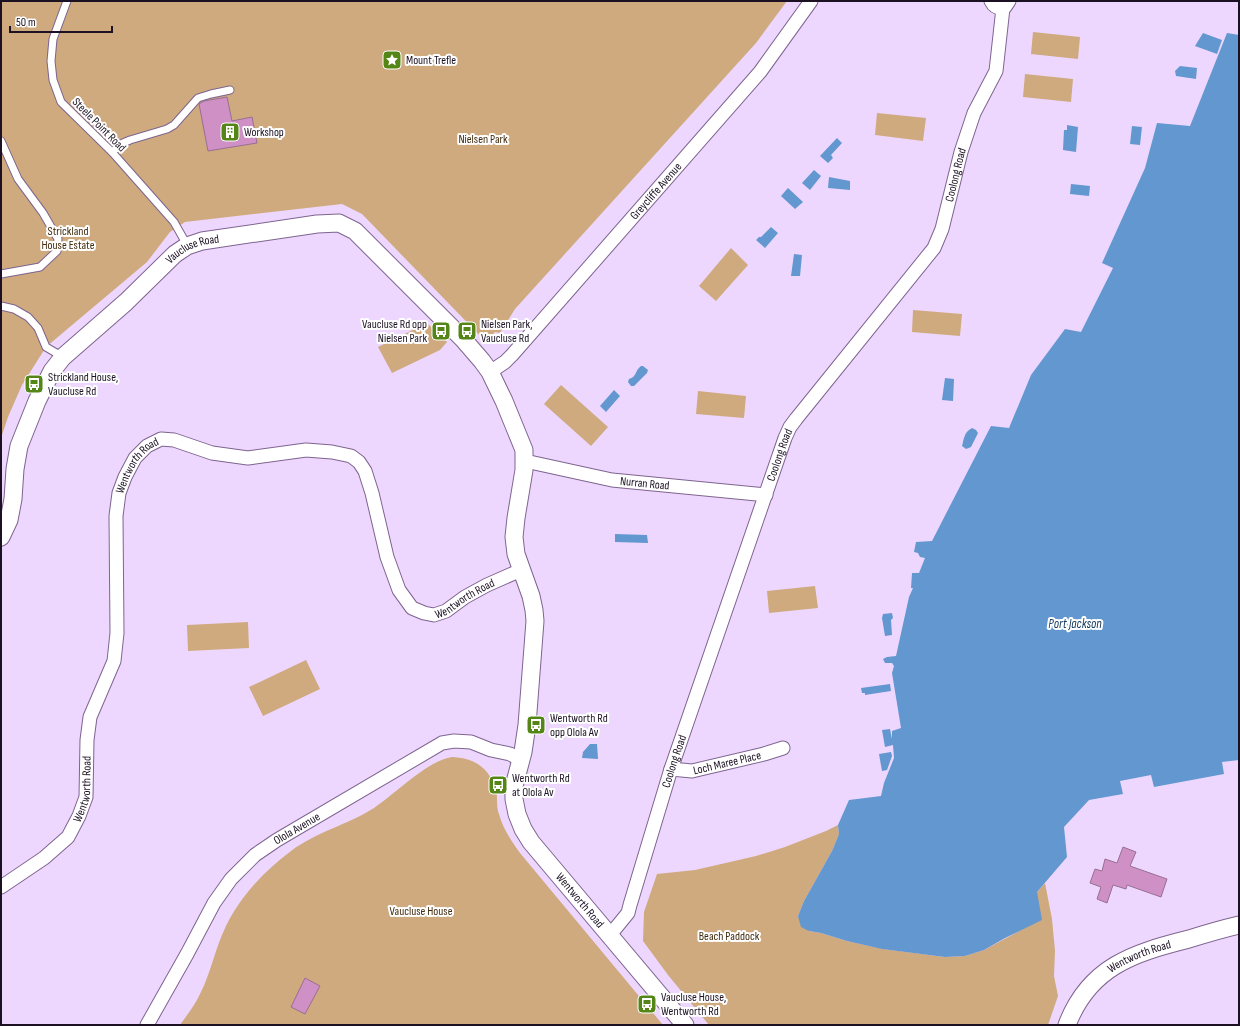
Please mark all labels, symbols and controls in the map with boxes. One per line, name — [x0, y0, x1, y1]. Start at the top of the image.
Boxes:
scale bar — [10, 8, 112, 34]
text: 50 m — [16, 15, 36, 30]
place icon: Mount Trefle — [381, 49, 403, 71]
place label: Mount Trefle — [406, 53, 456, 68]
street label: Steele Point Road — [69, 95, 129, 155]
building icon: Workshop — [219, 121, 241, 143]
place label: Workshop — [244, 125, 284, 140]
park label: Nielsen Park — [458, 132, 508, 147]
street label: Coolong Road — [942, 146, 969, 203]
street label: Greycliffe Avenue — [627, 159, 685, 223]
park label: Strickland House Estate — [42, 224, 95, 253]
street label: Vaucluse Road — [162, 231, 220, 267]
place label: Vaucluse Rd opp Nielsen Park — [362, 317, 427, 346]
place label: Nielsen Park, Vaucluse Rd — [481, 317, 532, 346]
bus stop icon: Vaucluse Rd opp Nielsen Park — [430, 320, 452, 342]
bus stop icon: Nielsen Park, Vaucluse Rd — [456, 320, 478, 342]
place label: Strickland House, Vaucluse Rd — [48, 370, 118, 399]
bus stop icon: Strickland House, Vaucluse Rd — [23, 373, 45, 395]
street label: Coolong Road — [763, 426, 796, 483]
street label: Wentworth Road — [112, 434, 161, 496]
street label: Nurran Road — [619, 473, 670, 493]
street label: Wentworth Road — [433, 575, 497, 622]
water label: Port Jackson — [1048, 616, 1102, 632]
place label: Wentworth Rd opp Olola Av — [550, 711, 608, 740]
bus stop icon: Wentworth Rd opp Olola Av — [525, 714, 547, 736]
street label: Coolong Road — [658, 733, 690, 789]
street label: Loch Maree Place — [691, 747, 763, 778]
street label: Wentworth Road — [70, 756, 94, 825]
place label: Wentworth Rd at Olola Av — [512, 771, 570, 800]
bus stop icon: Wentworth Rd at Olola Av — [487, 774, 509, 796]
street label: Olola Avenue — [271, 809, 323, 848]
street label: Wentworth Road — [553, 870, 607, 931]
park label: Vaucluse House — [390, 904, 453, 919]
park label: Beach Paddock — [699, 929, 760, 944]
street label: Wentworth Road — [1105, 937, 1173, 976]
place label: Vaucluse House, Wentworth Rd — [661, 990, 726, 1019]
bus stop icon: Vaucluse House, Wentworth Rd — [636, 993, 658, 1015]

